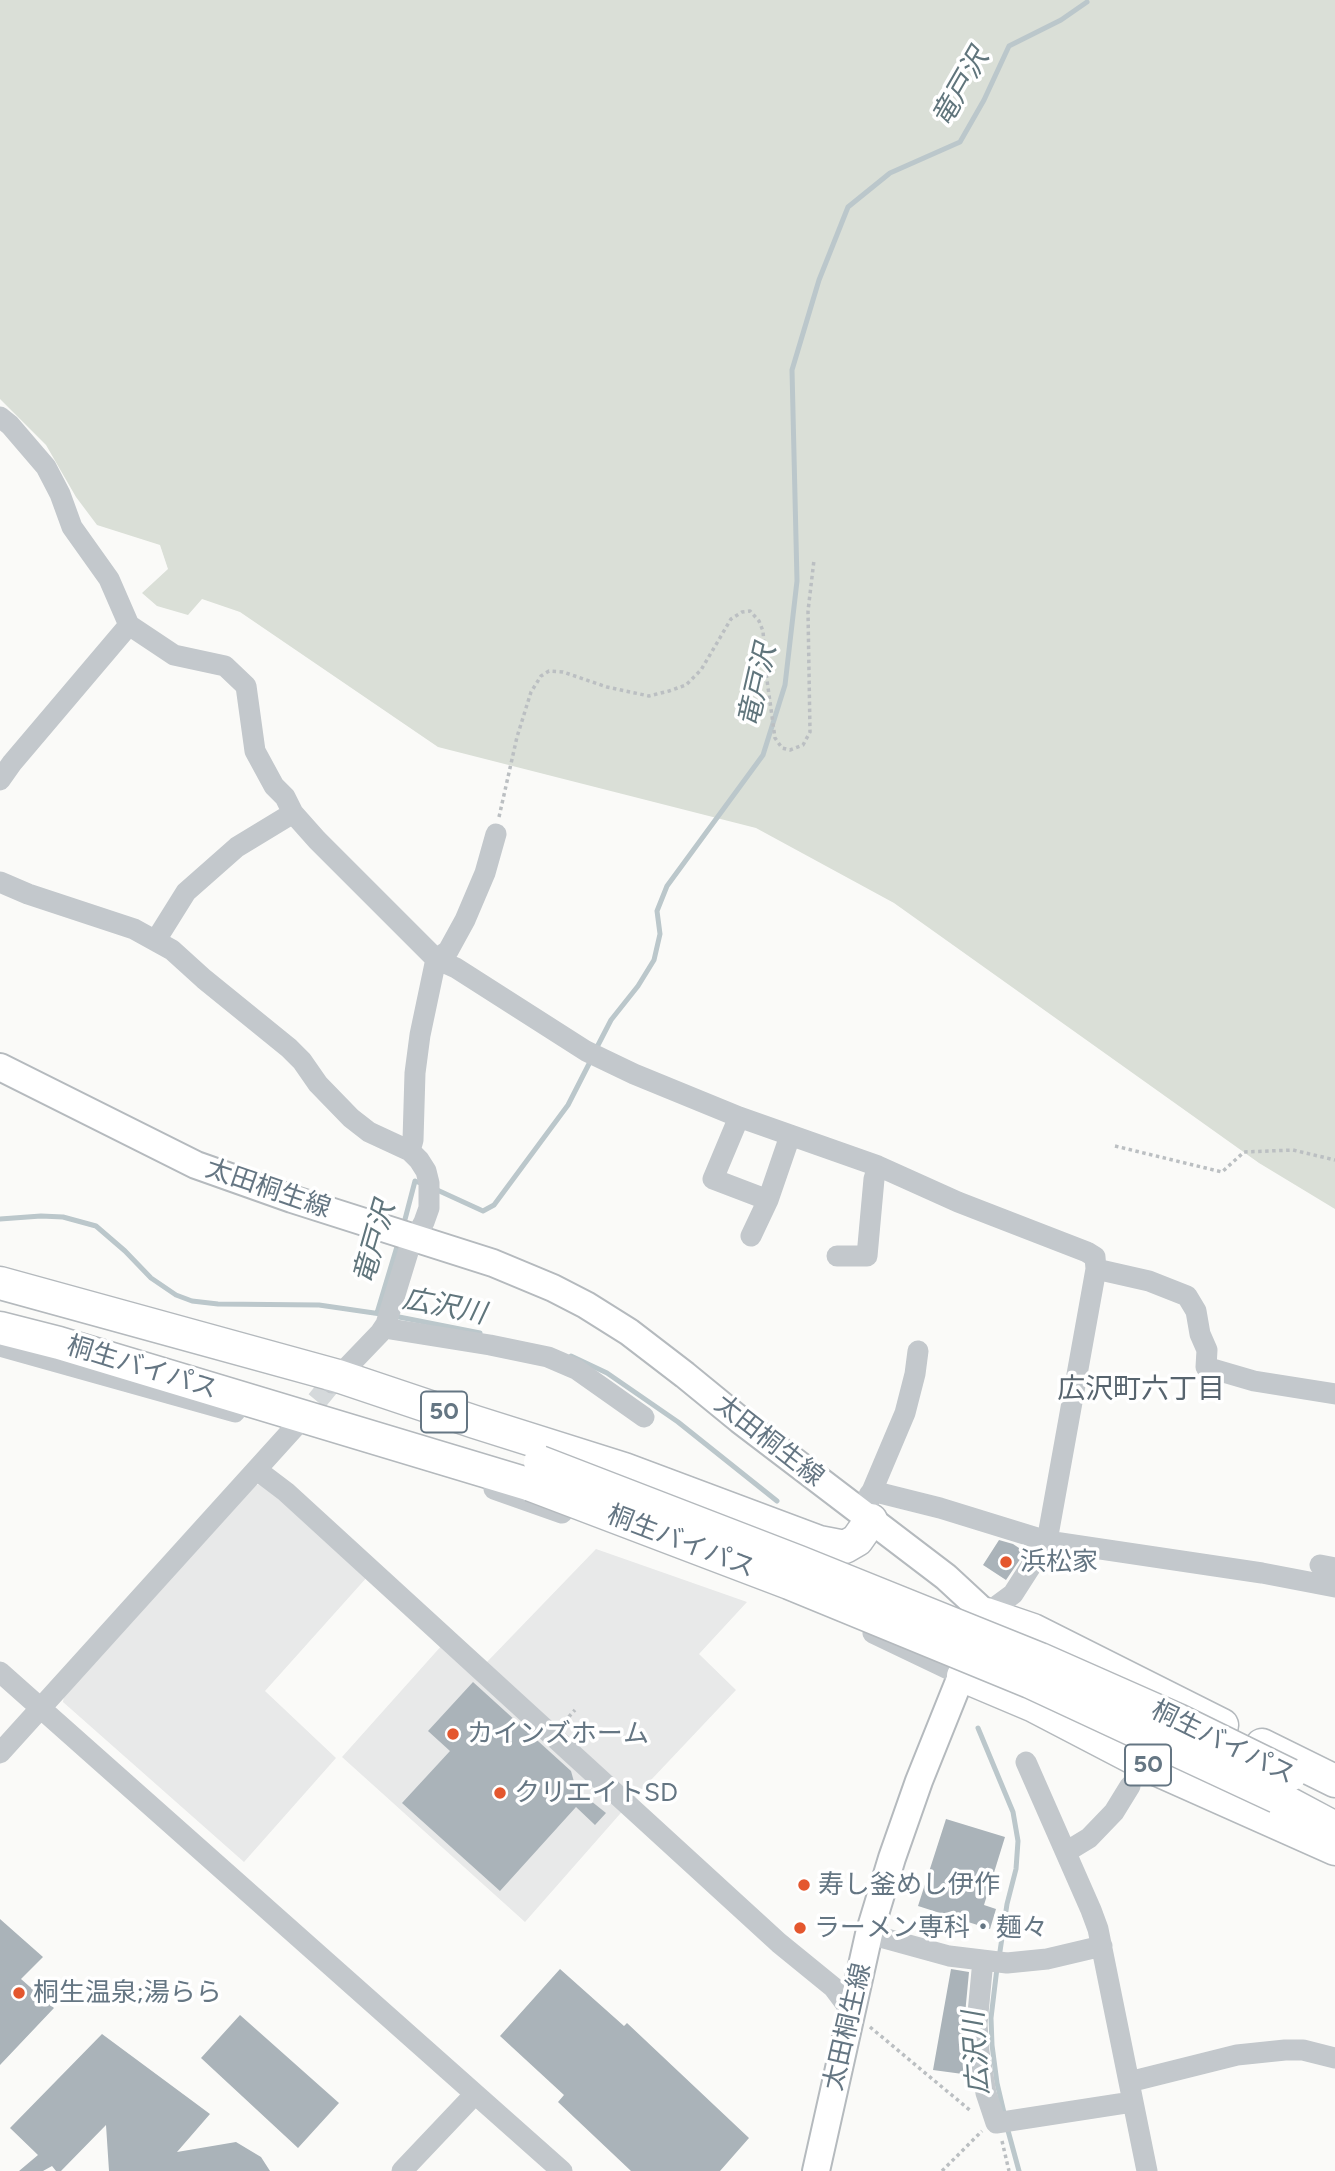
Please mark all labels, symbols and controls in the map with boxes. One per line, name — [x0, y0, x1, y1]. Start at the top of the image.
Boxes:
water label: 竜戸沢 — [925, 43, 997, 133]
water label: 竜戸沢 — [732, 641, 784, 731]
street label: 太田桐生線 — [201, 1153, 335, 1225]
water label: 竜戸沢 — [347, 1198, 403, 1288]
water label: 広沢川 — [400, 1282, 488, 1332]
street label: 桐生バイパス — [63, 1330, 221, 1406]
district label: 広沢町六丁目 — [1057, 1373, 1225, 1407]
street label: 太田桐生線 — [708, 1389, 830, 1493]
road number: 50 — [421, 1392, 467, 1432]
street label: 桐生バイパス — [603, 1499, 759, 1585]
place label: 浜松家 — [1020, 1546, 1098, 1578]
marker: 浜松家 — [998, 1554, 1014, 1570]
street label: 桐生バイパス — [1146, 1695, 1300, 1791]
place label: カインズホーム — [467, 1718, 649, 1750]
marker: カインズホーム — [445, 1726, 461, 1742]
road number: 50 — [1125, 1744, 1171, 1786]
place label: クリエイトSD — [514, 1777, 678, 1809]
marker: クリエイトSD — [492, 1785, 508, 1801]
place label: 寿し釜めし伊作 — [818, 1869, 1000, 1901]
marker: 寿し釜めし伊作 — [796, 1877, 812, 1893]
place label: ラーメン専科・麺々 — [814, 1912, 1048, 1944]
marker: ラーメン専科・麺々 — [792, 1920, 808, 1936]
street label: 太田桐生線 — [818, 1960, 878, 2094]
place label: 桐生温泉;湯らら — [33, 1977, 222, 2009]
marker: 桐生温泉;湯らら — [11, 1985, 27, 2001]
water label: 広沢川 — [957, 2010, 997, 2096]

